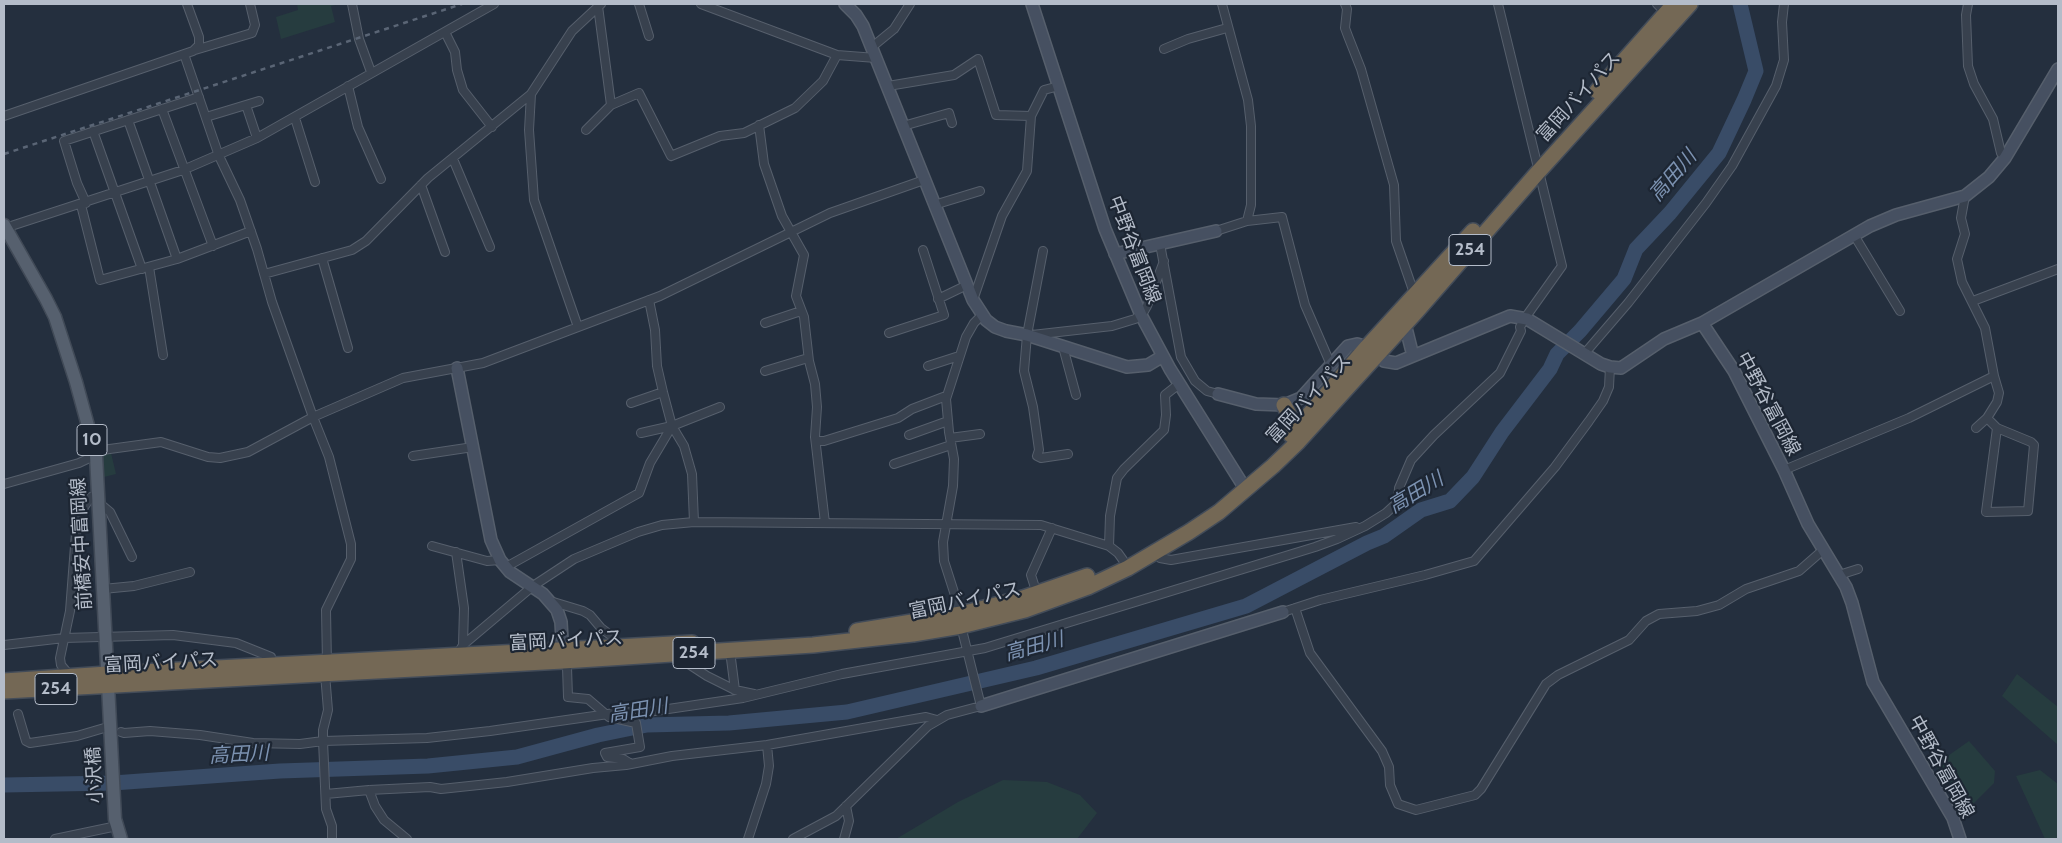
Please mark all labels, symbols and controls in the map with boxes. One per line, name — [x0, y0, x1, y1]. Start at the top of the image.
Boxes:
street label: 富岡バイパス — [1532, 47, 1626, 147]
water label: 高田川 — [1644, 145, 1702, 207]
street label: 中野谷富岡線 — [1103, 193, 1165, 307]
road number: 254 — [1449, 234, 1491, 266]
street label: 中野谷富岡線 — [1731, 348, 1805, 460]
street label: 富岡バイパス — [1262, 350, 1356, 448]
road number: 10 — [77, 424, 107, 456]
water label: 高田川 — [1384, 467, 1448, 519]
street label: 前橋安中富岡線 — [67, 477, 97, 611]
street label: 富岡バイパス — [907, 578, 1023, 624]
street label: 富岡バイパス — [508, 627, 624, 655]
water label: 高田川 — [1002, 628, 1066, 666]
road number: 254 — [673, 638, 715, 668]
street label: 富岡バイパス — [103, 649, 219, 677]
road number: 254 — [35, 674, 77, 704]
water label: 高田川 — [606, 694, 670, 728]
street label: 中野谷富岡線 — [1903, 712, 1979, 822]
water label: 高田川 — [208, 741, 270, 769]
street label: 小沢橋 — [82, 746, 108, 804]

